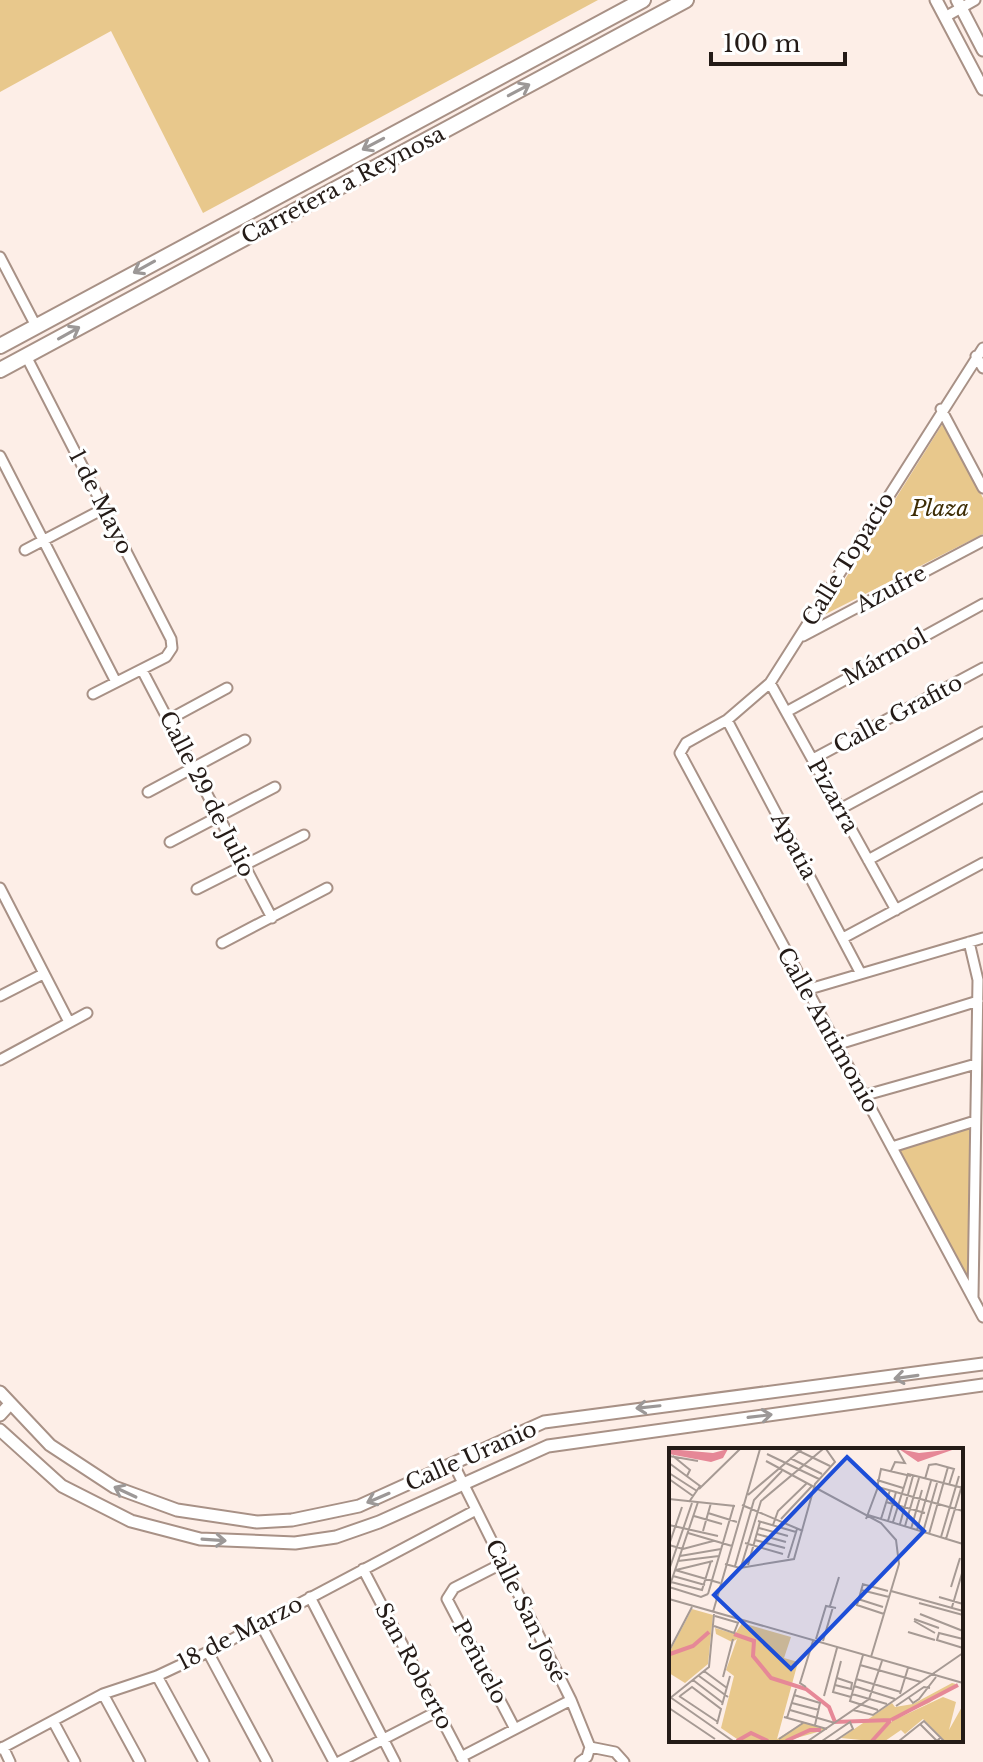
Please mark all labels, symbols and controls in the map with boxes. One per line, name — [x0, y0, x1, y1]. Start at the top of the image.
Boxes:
scale bar — [711, 16, 845, 66]
text: 100 m — [723, 29, 801, 58]
one-way arrow — [507, 81, 530, 97]
street label: Carretera a Reynosa — [237, 120, 450, 250]
one-way arrow — [361, 136, 385, 152]
one-way arrow — [133, 259, 156, 275]
one-way arrow — [56, 325, 80, 340]
street label: 1 de Mayo — [63, 445, 139, 559]
street label: Calle Topacio — [796, 487, 900, 631]
park label: Plaza — [910, 495, 969, 522]
street label: Azufre — [850, 559, 931, 619]
street label: Mármol — [838, 623, 932, 691]
street label: Calle Grafito — [829, 669, 967, 759]
street label: Calle 29 de Julio — [153, 706, 261, 882]
street label: Pizarra — [802, 754, 865, 838]
street label: Apatia — [765, 807, 823, 885]
street label: Calle Antimonio — [771, 942, 885, 1118]
one-way arrow — [893, 1369, 920, 1384]
one-way arrow — [635, 1399, 662, 1414]
one-way arrow — [747, 1408, 772, 1423]
street label: Calle Uranio — [401, 1415, 541, 1497]
inset map — [669, 1448, 963, 1742]
one-way arrow — [113, 1484, 137, 1499]
one-way arrow — [366, 1492, 391, 1506]
one-way arrow — [200, 1533, 226, 1548]
street label: Calle San José — [480, 1535, 572, 1687]
street label: 18 de Marzo — [173, 1590, 307, 1676]
street label: San Roberto — [369, 1598, 459, 1734]
street label: Peñuelo — [447, 1615, 513, 1709]

